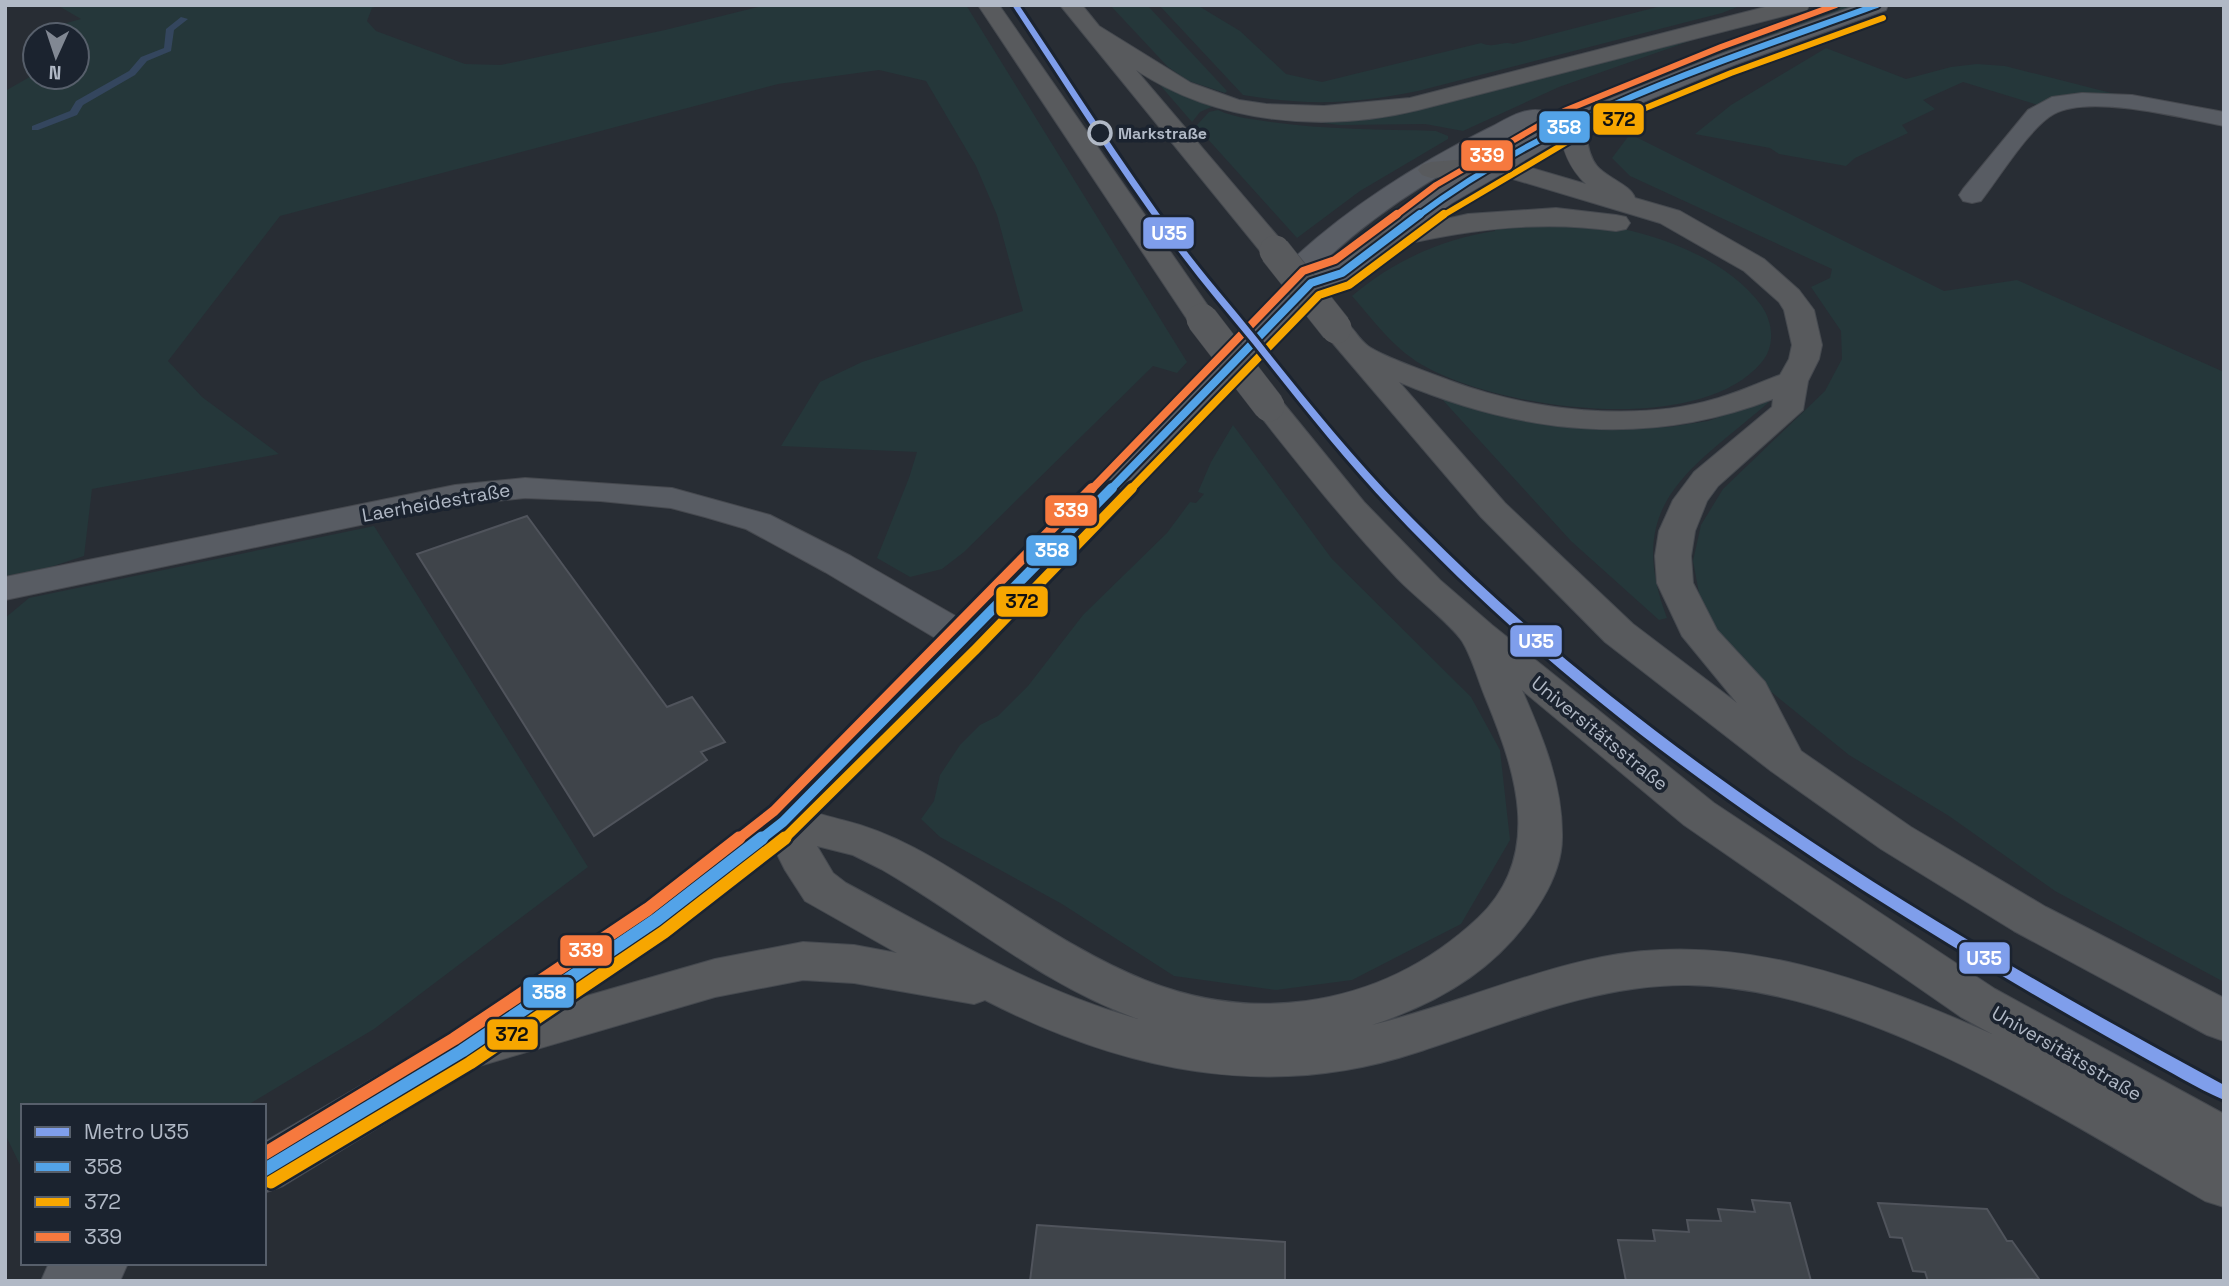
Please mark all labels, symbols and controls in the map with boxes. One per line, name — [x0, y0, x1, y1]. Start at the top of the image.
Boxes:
north arrow — [21, 21, 91, 91]
text: N — [48, 60, 62, 85]
line badge: 372 — [1592, 102, 1645, 136]
text: 372 — [1602, 107, 1636, 132]
line badge: 358 — [1538, 110, 1591, 144]
text: 358 — [1547, 115, 1581, 140]
marker: Markstraße — [1088, 121, 1112, 145]
place label: Markstraße — [1118, 123, 1207, 144]
line badge: 339 — [1460, 139, 1514, 172]
text: 339 — [1470, 143, 1504, 168]
line badge: U35 — [1142, 216, 1195, 250]
text: U35 — [1151, 221, 1187, 246]
street label: Laerheidestraße — [360, 477, 512, 528]
line badge: 339 — [1044, 494, 1098, 527]
text: 339 — [1054, 498, 1088, 523]
line badge: 358 — [1025, 534, 1078, 567]
text: 358 — [1035, 538, 1069, 563]
line badge: 372 — [995, 585, 1049, 618]
text: 372 — [1005, 589, 1039, 614]
line badge: U35 — [1509, 624, 1563, 658]
text: U35 — [1518, 629, 1554, 654]
street label: Universitätsstraße — [1526, 671, 1673, 796]
line badge: 339 — [559, 934, 613, 967]
text: 339 — [569, 938, 603, 963]
line badge: U35 — [1958, 941, 2011, 975]
text: U35 — [1966, 946, 2002, 971]
line badge: 358 — [522, 976, 575, 1009]
text: 358 — [532, 980, 566, 1005]
street label: Universitätsstraße — [1987, 1000, 2146, 1106]
line badge: 372 — [486, 1018, 539, 1051]
text: 372 — [495, 1022, 529, 1047]
legend — [21, 1104, 266, 1265]
text: Metro U35 — [84, 1118, 189, 1145]
text: 358 — [84, 1153, 122, 1180]
text: 372 — [84, 1188, 121, 1215]
text: 339 — [84, 1223, 122, 1250]

